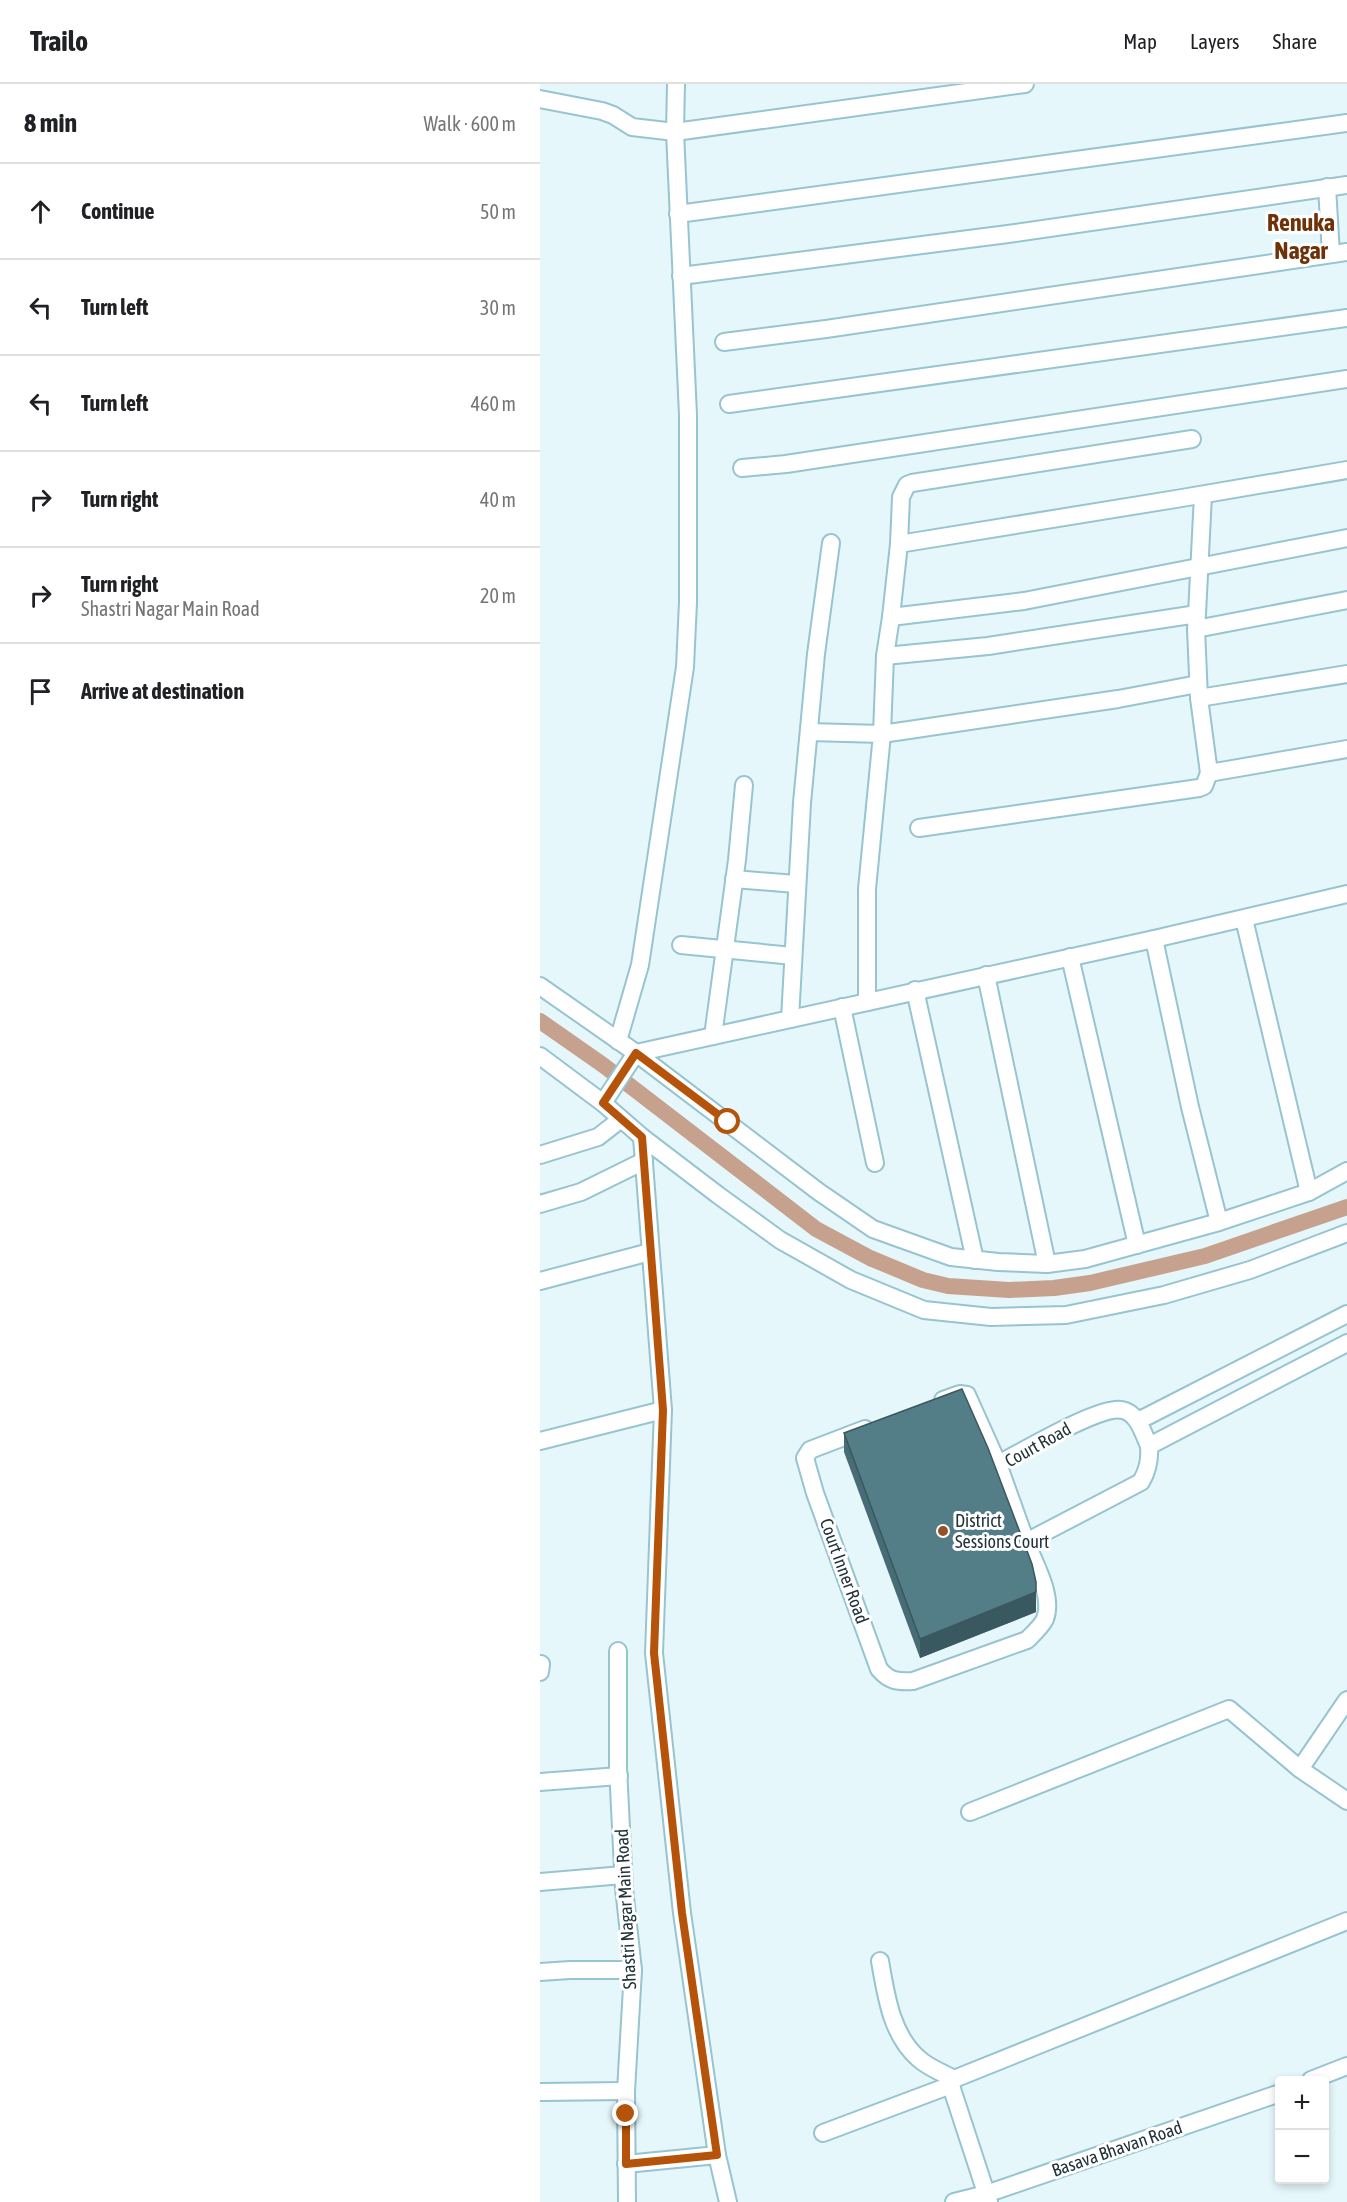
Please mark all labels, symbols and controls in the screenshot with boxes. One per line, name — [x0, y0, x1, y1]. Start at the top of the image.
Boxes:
text: Trailo — [30, 25, 88, 57]
text: Map — [1123, 29, 1157, 53]
text: Layers — [1190, 29, 1240, 53]
text: Share — [1273, 29, 1317, 53]
text: 8 min — [24, 108, 77, 138]
text: Walk · 600 m — [424, 112, 516, 135]
icon: ahead — [24, 195, 57, 228]
text: Continue — [81, 198, 155, 224]
text: 50 m — [480, 200, 516, 223]
district label: Renuka Nagar — [1267, 209, 1335, 264]
icon: left — [24, 291, 57, 324]
text: Turn left — [81, 294, 148, 320]
text: 30 m — [480, 296, 516, 319]
icon: left — [24, 387, 57, 420]
text: Turn left — [81, 390, 148, 416]
text: 460 m — [471, 392, 516, 415]
icon: right — [24, 483, 57, 516]
text: Turn right — [81, 486, 158, 512]
text: 40 m — [480, 488, 516, 511]
text: Turn right — [81, 571, 158, 597]
icon: right — [24, 579, 57, 612]
text: 20 m — [480, 584, 516, 607]
text: Shastri Nagar Main Road — [81, 597, 260, 620]
icon: arrive — [24, 675, 57, 708]
text: Arrive at destination — [81, 678, 244, 704]
route start — [714, 1108, 740, 1134]
street label: Court Road — [1001, 1418, 1075, 1471]
place label: District Sessions Court — [955, 1510, 1049, 1552]
street label: Court Inner Road — [816, 1515, 873, 1626]
marker: District Sessions Court — [936, 1524, 950, 1538]
street label: Shastri Nagar Main Road — [611, 1828, 640, 1990]
map controls — [1275, 2076, 1329, 2184]
button: + — [1275, 2076, 1329, 2130]
route end — [612, 2100, 638, 2126]
street label: Basava Bhavan Road — [1049, 2116, 1185, 2181]
button: − — [1275, 2130, 1329, 2184]

